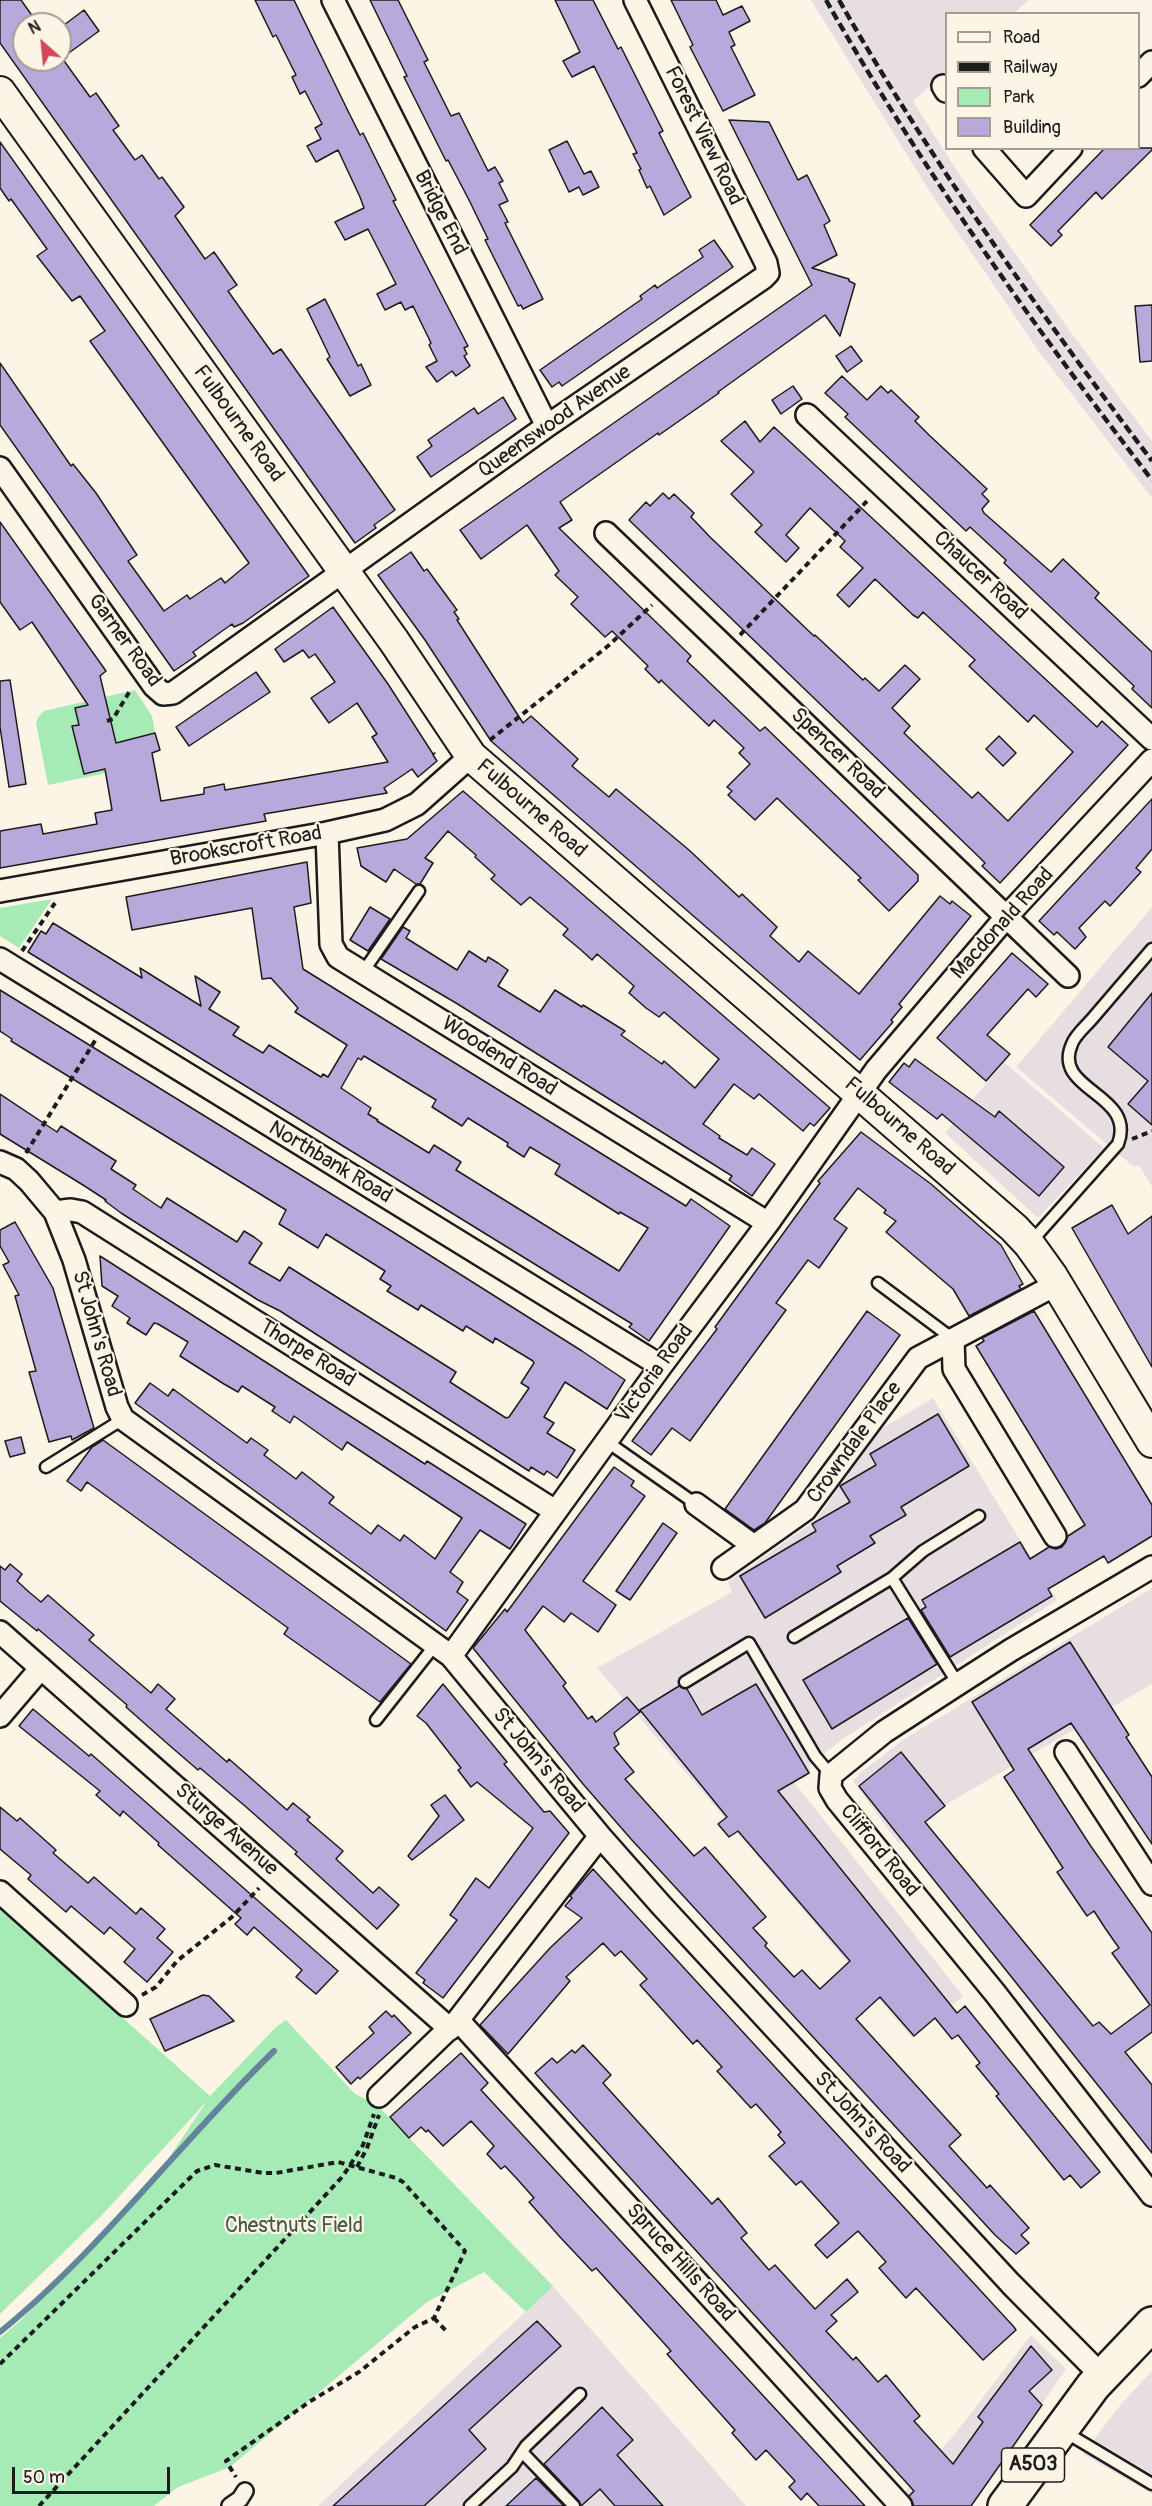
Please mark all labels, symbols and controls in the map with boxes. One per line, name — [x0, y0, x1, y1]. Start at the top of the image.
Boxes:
north arrow — [12, 12, 72, 72]
legend — [945, 12, 1140, 150]
text: N — [25, 16, 44, 39]
text: Road — [1003, 26, 1040, 49]
text: Railway — [1003, 56, 1058, 79]
street label: Forest View Road — [658, 62, 748, 210]
text: Park — [1003, 86, 1035, 109]
text: Building — [1003, 116, 1061, 139]
street label: Bridge End — [408, 166, 472, 260]
street label: Queenswood Avenue — [474, 360, 636, 484]
street label: Fulbourne Road — [187, 361, 289, 487]
street label: Chaucer Road — [928, 526, 1032, 626]
street label: Garner Road — [82, 590, 166, 692]
street label: Spencer Road — [785, 703, 889, 805]
street label: Fulbourne Road — [471, 754, 591, 864]
street label: Brookscroft Road — [168, 821, 324, 873]
street label: Macdonald Road — [946, 863, 1060, 985]
street label: Woodend Road — [437, 1012, 561, 1102]
street label: Fulbourne Road — [839, 1072, 959, 1182]
street label: Northbank Road — [264, 1116, 396, 1210]
street label: St John's Road — [66, 1268, 126, 1400]
street label: Thorpe Road — [254, 1315, 360, 1393]
street label: Victoria Road — [611, 1320, 699, 1428]
street label: Crowndale Place — [802, 1377, 908, 1509]
street label: St John's Road — [487, 1703, 589, 1819]
street label: Sturge Avenue — [169, 1778, 283, 1882]
street label: Clifford Road — [834, 1800, 924, 1902]
street label: St John's Road — [808, 2067, 916, 2179]
street label: Spruce Hills Road — [620, 2199, 740, 2327]
park label: Chestnuts Field — [225, 2214, 363, 2240]
road number: A503 — [1002, 2448, 1064, 2482]
scale bar — [15, 2455, 172, 2493]
text: 50 m — [23, 2466, 65, 2489]

